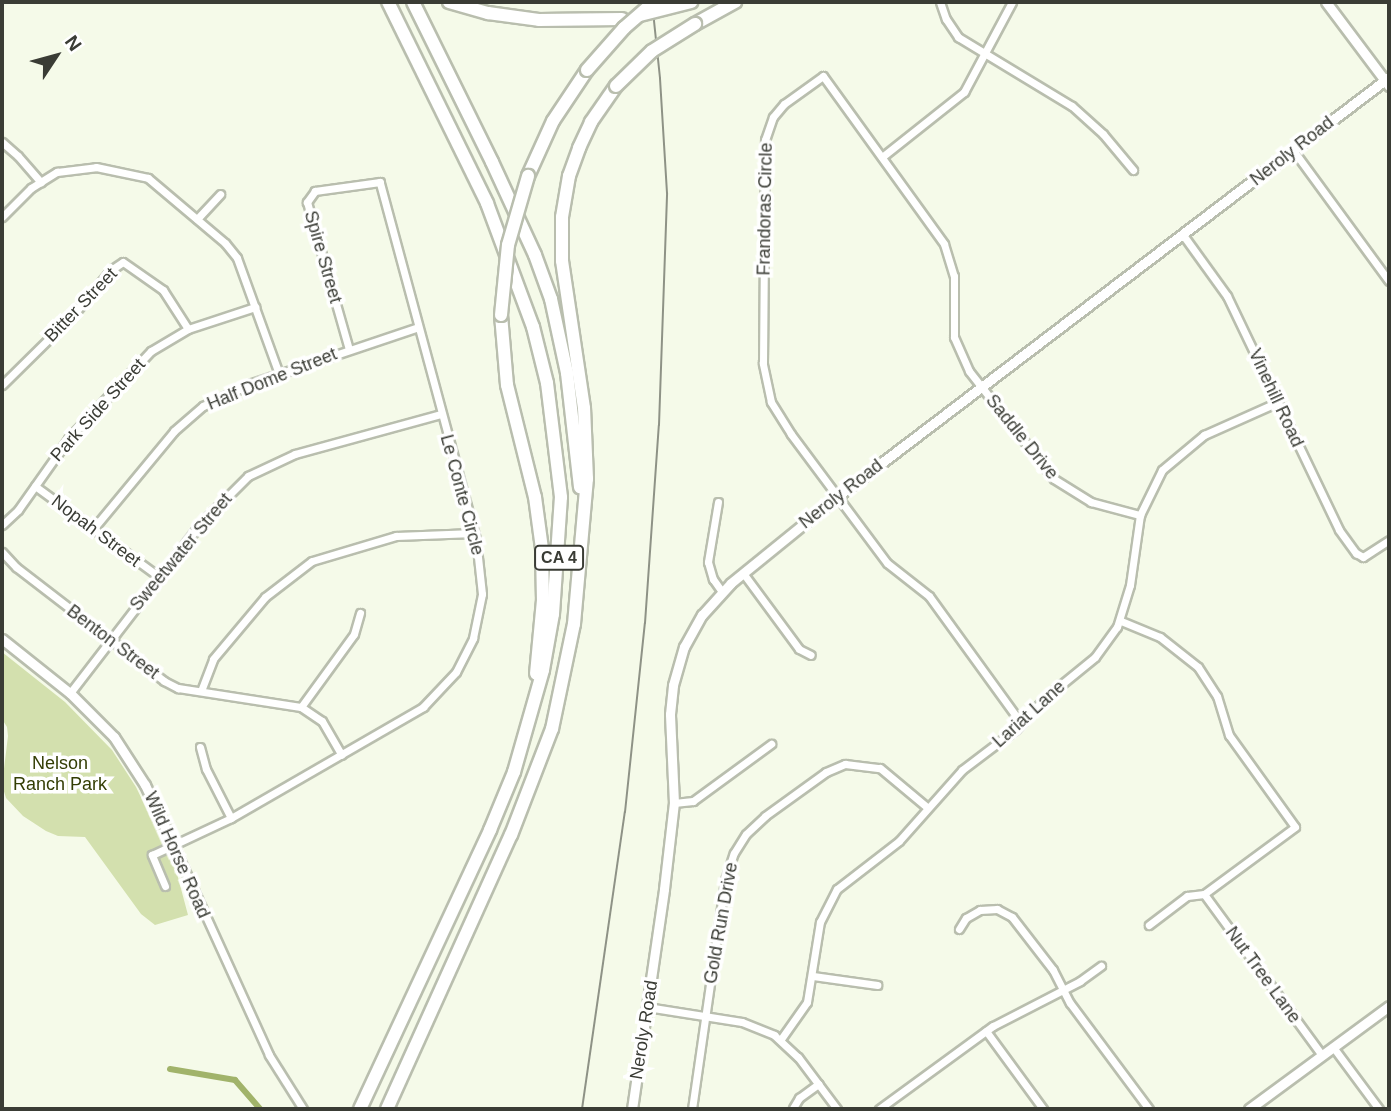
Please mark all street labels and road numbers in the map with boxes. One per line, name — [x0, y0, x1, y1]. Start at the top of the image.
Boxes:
street label: Neroly Road — [1246, 112, 1338, 190]
street label: Frandoras Circle — [753, 142, 777, 276]
street label: Spire Street — [300, 208, 346, 306]
street label: Bitter Street — [40, 263, 122, 347]
street label: Half Dome Street — [204, 343, 340, 415]
street label: Vinehill Road — [1244, 346, 1308, 450]
street label: Park Side Street — [46, 354, 150, 466]
street label: Saddle Drive — [981, 390, 1063, 484]
street label: Le Conte Circle — [436, 432, 488, 558]
street label: Neroly Road — [795, 455, 887, 533]
street label: Sweetwater Street — [125, 489, 237, 615]
street label: Nopah Street — [47, 490, 145, 572]
road number: CA 4 — [533, 545, 585, 570]
street label: Benton Street — [63, 600, 163, 684]
street label: Lariat Lane — [988, 676, 1070, 752]
street label: Wild Horse Road — [139, 788, 215, 922]
street label: Gold Run Drive — [700, 861, 742, 985]
street label: Nut Tree Lane — [1221, 922, 1305, 1028]
street label: Neroly Road — [626, 979, 662, 1081]

